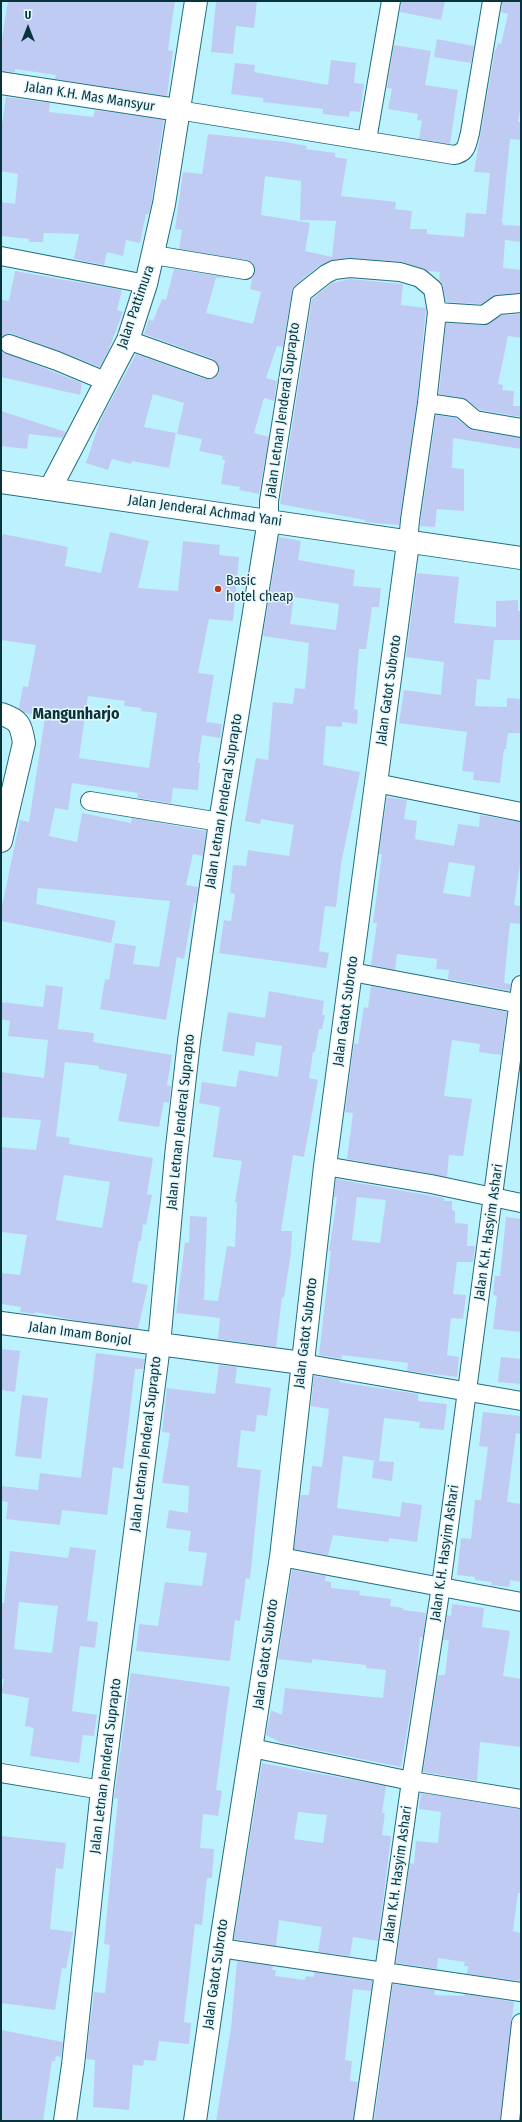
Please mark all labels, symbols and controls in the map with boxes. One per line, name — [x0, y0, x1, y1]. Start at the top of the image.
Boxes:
north arrow — [8, 8, 48, 48]
text: U — [25, 9, 31, 22]
street label: Jalan K.H. Mas Mansyur — [24, 78, 156, 116]
street label: Jalan Pattimura — [114, 263, 158, 351]
street label: Jalan Letnan Jenderal Suprapto — [262, 321, 304, 499]
street label: Jalan Jenderal Achmad Yani — [127, 492, 283, 530]
place label: Basic hotel cheap — [226, 573, 293, 606]
marker: Basic hotel cheap — [213, 584, 223, 594]
street label: Jalan Gatot Subroto — [373, 634, 405, 746]
district label: Mangunharjo — [32, 705, 120, 725]
street label: Jalan Letnan Jenderal Suprapto — [202, 712, 246, 890]
street label: Jalan Gatot Subroto — [330, 955, 362, 1067]
street label: Jalan Letnan Jenderal Suprapto — [163, 1033, 199, 1211]
street label: Jalan K.H. Hasyim Ashari — [471, 1163, 507, 1301]
street label: Jalan Gatot Subroto — [291, 1277, 321, 1389]
street label: Jalan Imam Bonjol — [27, 1318, 133, 1350]
street label: Jalan Letnan Jenderal Suprapto — [127, 1355, 165, 1533]
street label: Jalan K.H. Hasyim Ashari — [427, 1484, 463, 1622]
street label: Jalan Gatot Subroto — [250, 1598, 282, 1710]
street label: Jalan Letnan Jenderal Suprapto — [87, 1677, 125, 1855]
street label: Jalan K.H. Hasyim Ashari — [380, 1805, 416, 1943]
street label: Jalan Gatot Subroto — [200, 1918, 232, 2030]

